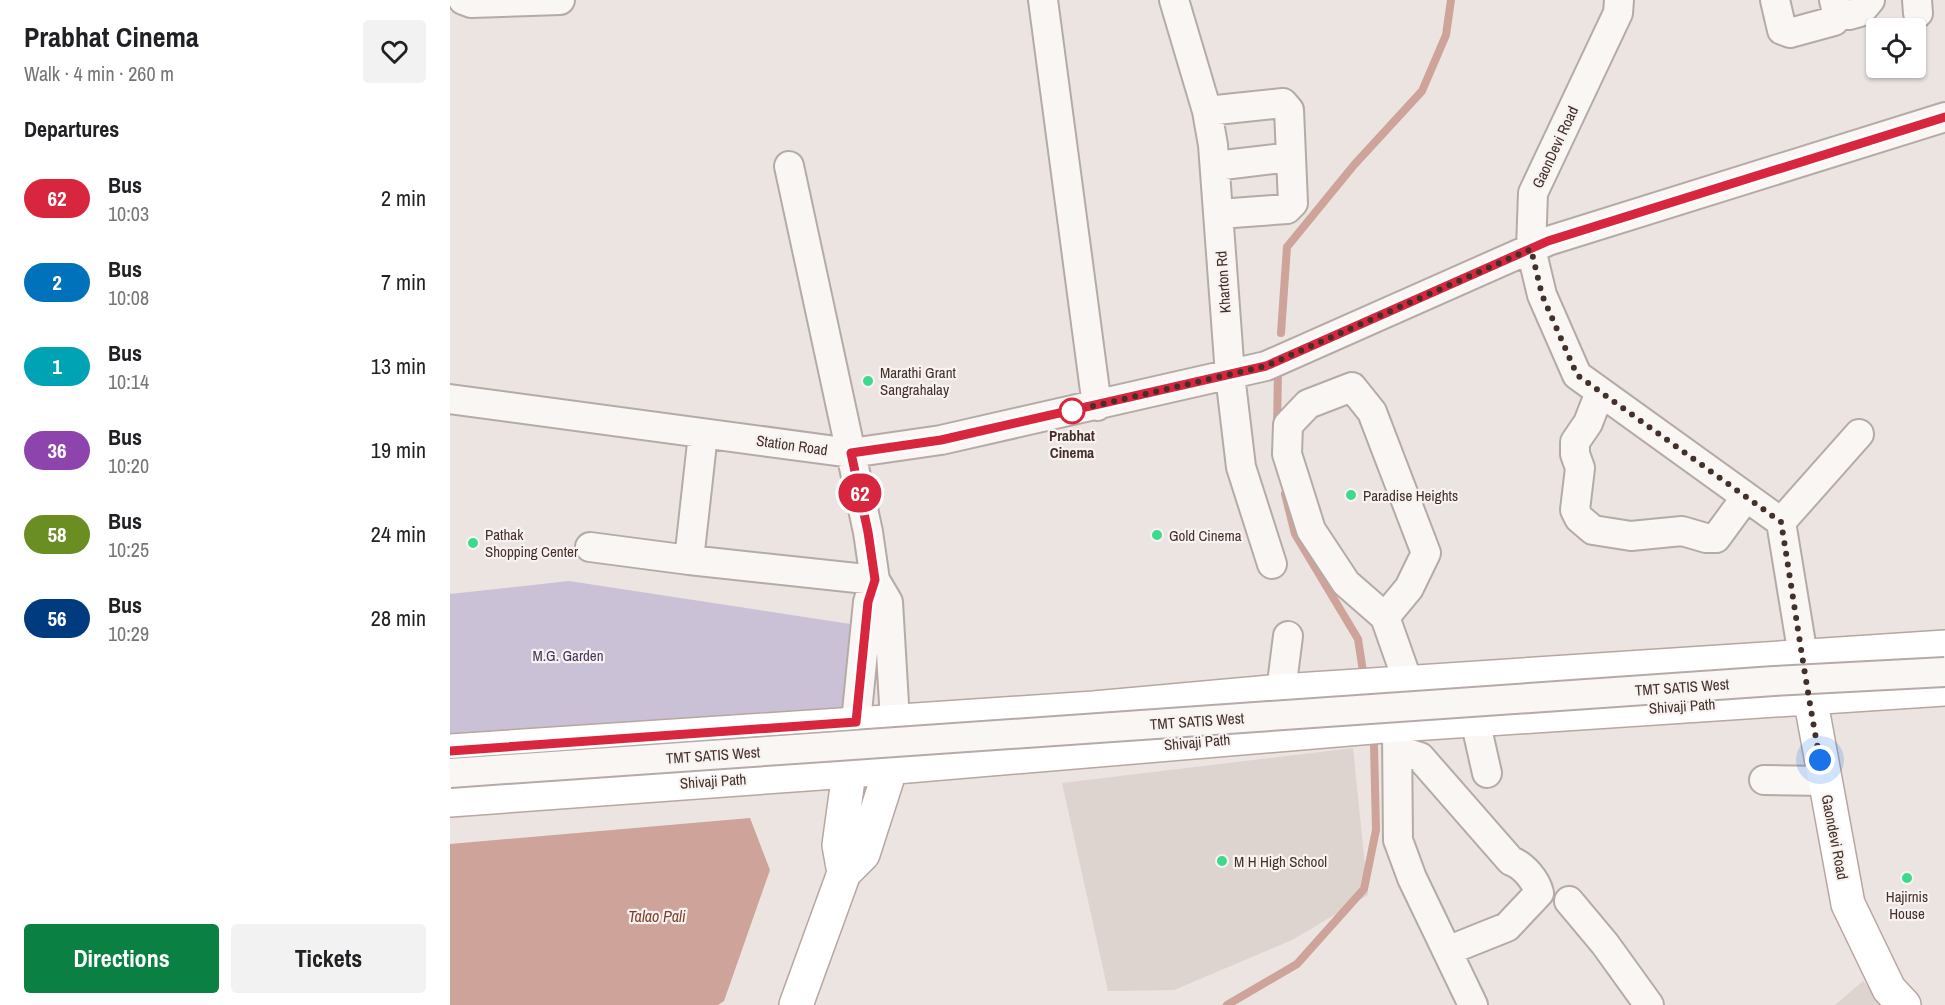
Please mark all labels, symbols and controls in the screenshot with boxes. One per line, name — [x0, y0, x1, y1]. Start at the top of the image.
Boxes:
text: Prabhat Cinema — [24, 18, 199, 56]
map controls — [1866, 18, 1926, 78]
button: locate — [1866, 18, 1926, 78]
button: heart — [363, 20, 426, 83]
text: Walk · 4 min · 260 m — [24, 60, 174, 87]
street label: GaonDevi Road — [1527, 103, 1583, 191]
text: Departures — [24, 114, 119, 144]
text: Bus — [108, 170, 142, 200]
text: 2 min — [381, 183, 426, 213]
text: 62 — [47, 184, 67, 213]
text: 10:03 — [108, 200, 149, 227]
street label: Kharton Rd — [1210, 250, 1236, 314]
text: Bus — [108, 254, 142, 284]
text: 7 min — [381, 267, 426, 297]
text: 2 — [52, 268, 62, 297]
text: 10:08 — [108, 284, 149, 311]
text: Bus — [108, 338, 142, 368]
text: 13 min — [371, 351, 426, 381]
text: 1 — [52, 352, 62, 381]
place label: Marathi Grant Sangrahalay — [880, 362, 956, 400]
text: 10:14 — [108, 368, 149, 395]
marker: Marathi Grant Sangrahalay — [861, 374, 875, 388]
marker: Prabhat Cinema — [1059, 398, 1085, 424]
text: Bus — [108, 422, 142, 452]
place label: Prabhat Cinema — [1049, 425, 1095, 463]
street label: Station Road — [755, 430, 829, 460]
text: 19 min — [371, 435, 426, 465]
text: 36 — [47, 436, 67, 465]
text: 10:20 — [108, 452, 149, 479]
line badge: 62 — [833, 474, 887, 512]
text: 62 — [850, 479, 870, 508]
place label: Paradise Heights — [1363, 485, 1458, 506]
marker: Paradise Heights — [1344, 488, 1358, 502]
text: Bus — [108, 506, 142, 536]
text: 24 min — [371, 519, 426, 549]
text: 58 — [47, 520, 67, 549]
place label: Pathak Shopping Center — [485, 524, 578, 562]
place label: Gold Cinema — [1169, 525, 1242, 546]
marker: Gold Cinema — [1150, 528, 1164, 542]
text: 10:25 — [108, 536, 149, 563]
marker: Pathak Shopping Center — [466, 536, 480, 550]
text: Bus — [108, 590, 142, 620]
text: 28 min — [371, 603, 426, 633]
text: 56 — [47, 604, 67, 633]
text: 10:29 — [108, 620, 149, 647]
park label: M.G. Garden — [532, 645, 604, 666]
street label: TMT SATIS West — [1634, 673, 1730, 701]
street label: Shivaji Path — [1648, 693, 1716, 719]
street label: TMT SATIS West — [1149, 707, 1245, 735]
street label: Shivaji Path — [1163, 729, 1231, 755]
street label: TMT SATIS West — [665, 741, 761, 769]
your location — [1805, 745, 1835, 775]
street label: Shivaji Path — [679, 768, 747, 794]
street label: Gaondevi Road — [1816, 793, 1854, 881]
place label: M H High School — [1234, 851, 1327, 872]
marker: M H High School — [1215, 854, 1229, 868]
marker: Hajirnis House — [1900, 871, 1914, 885]
place label: Hajirnis House — [1886, 886, 1928, 924]
water label: Talao Pali — [628, 905, 686, 927]
button: Directions — [24, 924, 219, 993]
button: Tickets — [231, 924, 426, 993]

